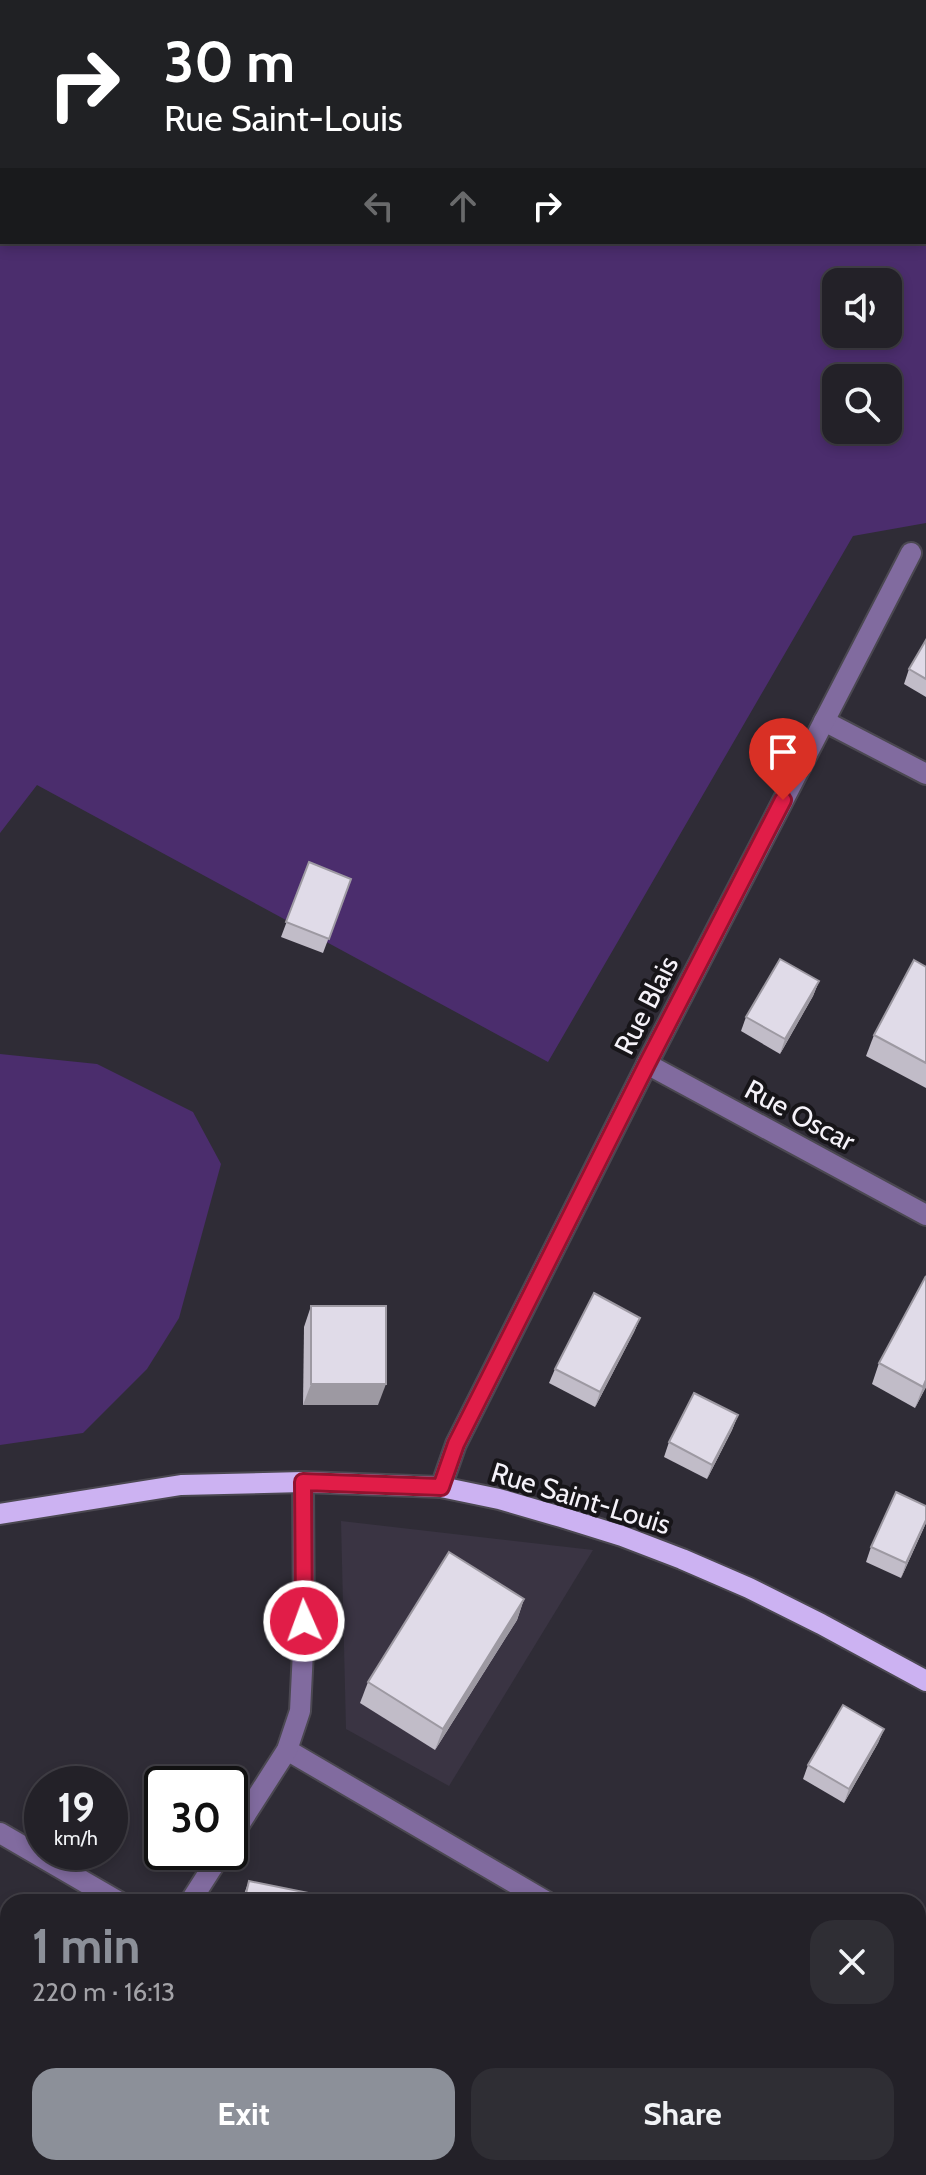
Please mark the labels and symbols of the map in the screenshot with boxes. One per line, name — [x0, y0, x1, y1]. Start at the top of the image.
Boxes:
pin — [749, 718, 817, 800]
street label: Rue Blais — [607, 950, 685, 1060]
street label: Rue Oscar — [739, 1072, 861, 1158]
street label: Rue Saint-Louis — [487, 1455, 675, 1541]
position arrow — [262, 1579, 346, 1663]
speed limit sign: 30 — [144, 1766, 248, 1870]

